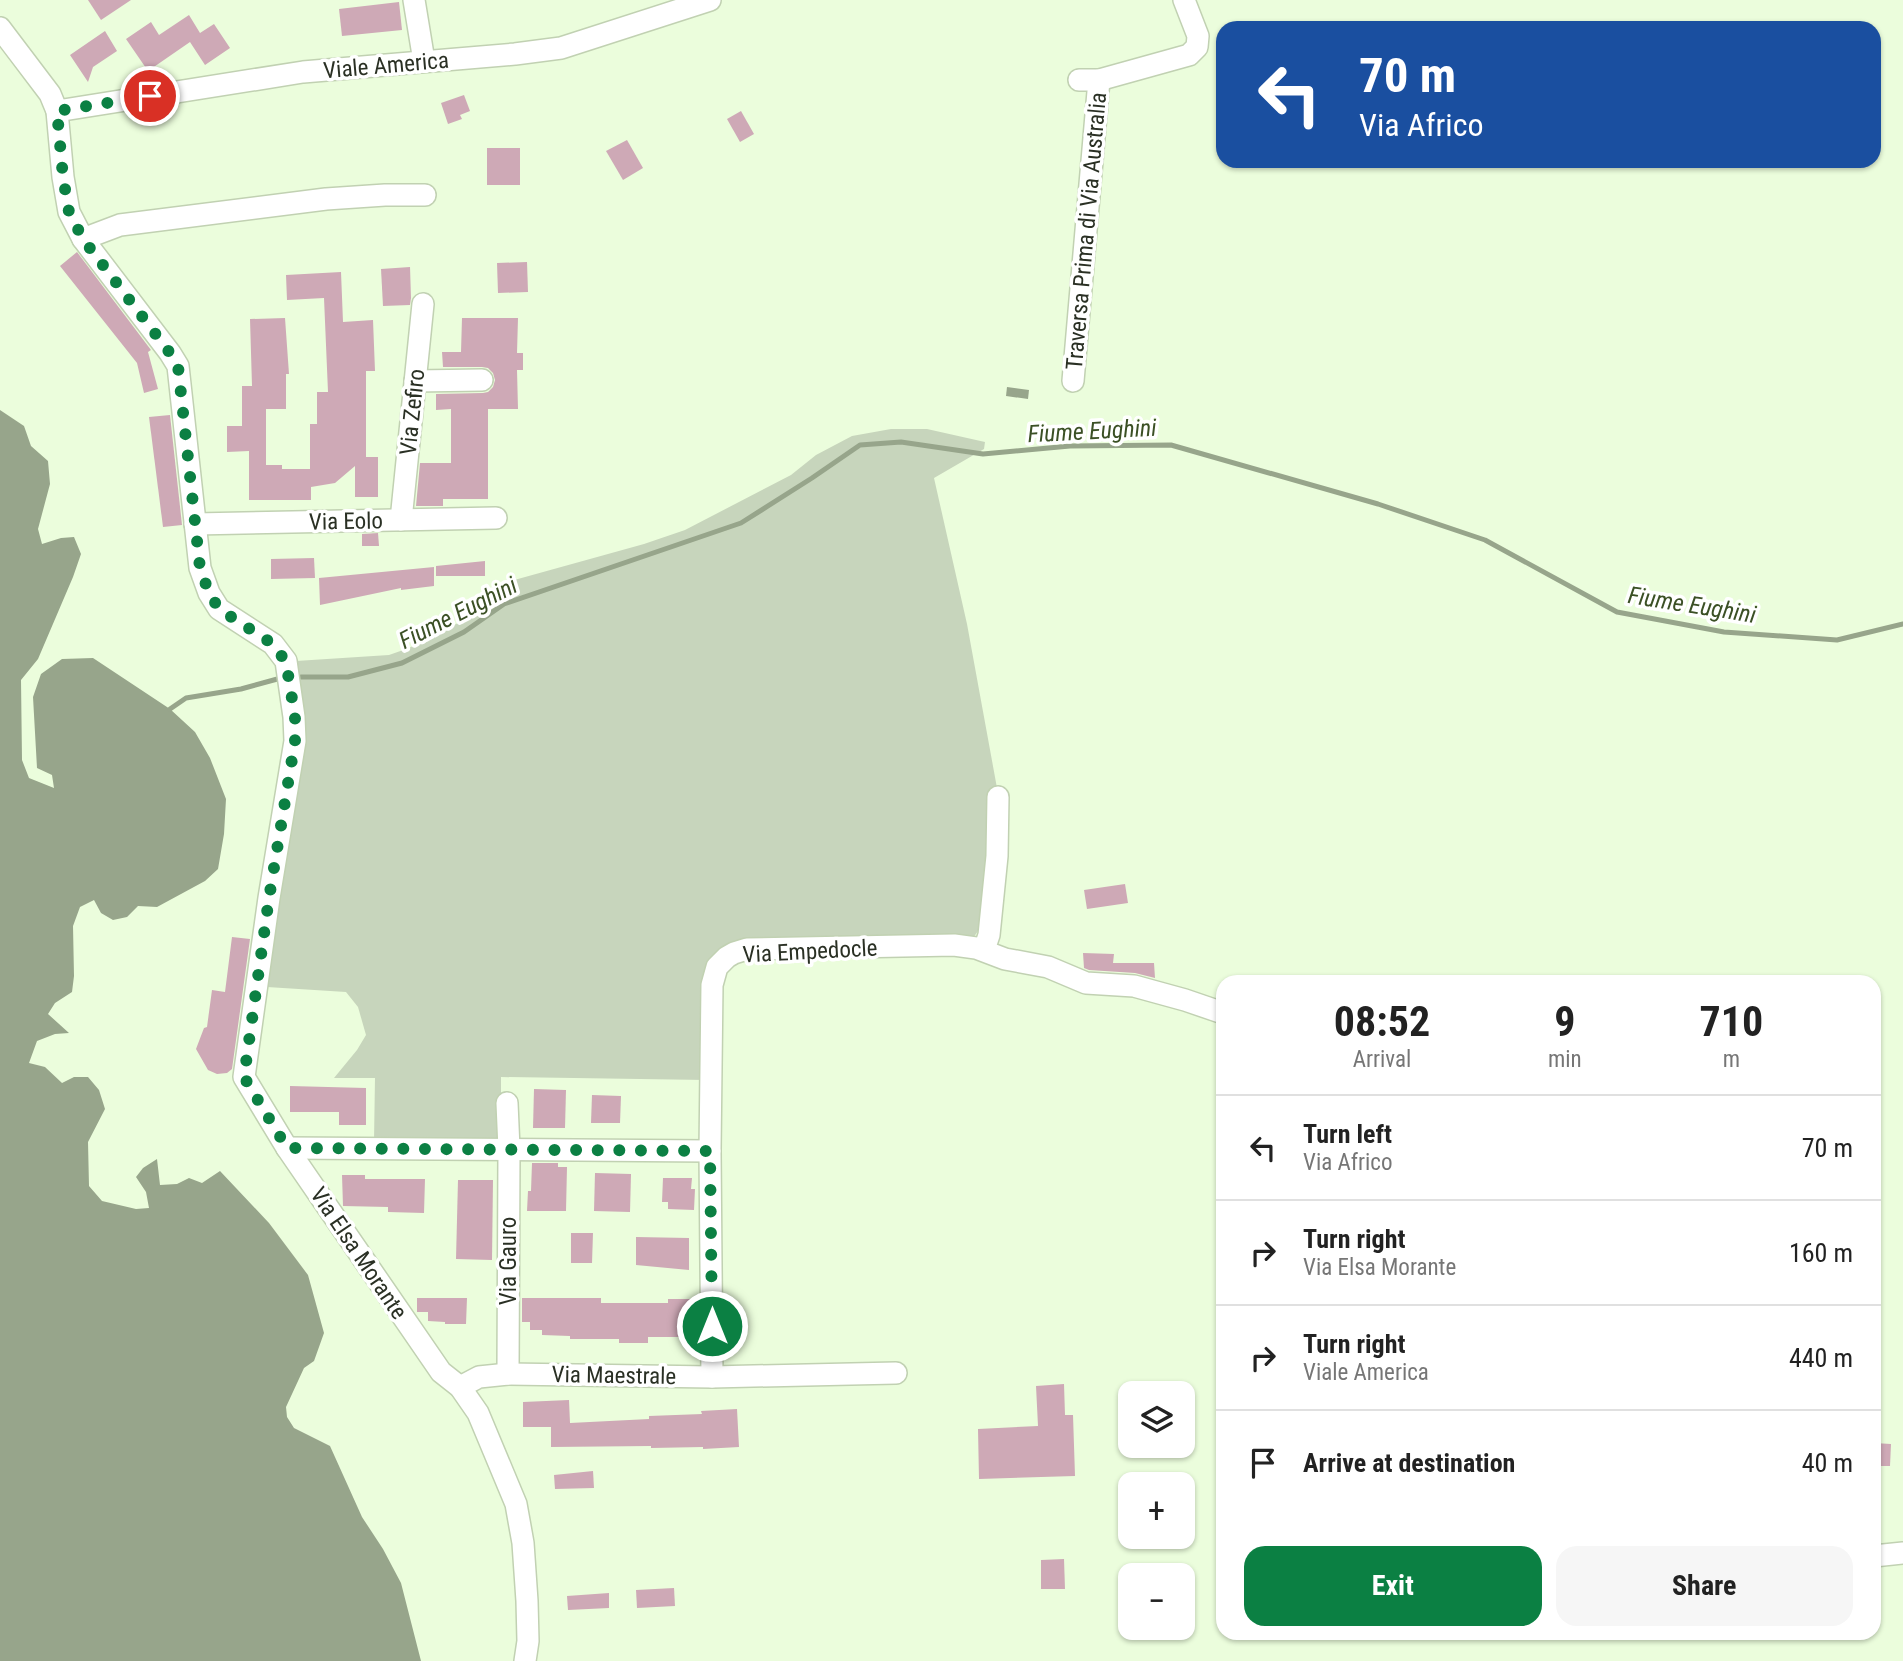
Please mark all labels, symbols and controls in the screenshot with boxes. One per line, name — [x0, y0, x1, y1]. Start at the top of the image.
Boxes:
street label: Viale America — [322, 47, 450, 84]
text: 70 m — [1359, 47, 1456, 104]
icon: left — [1244, 49, 1335, 140]
pin — [120, 66, 180, 126]
icon: arrive — [131, 77, 169, 115]
street label: Traversa Prima di Via Australia — [1061, 91, 1112, 371]
text: Via Africo — [1359, 106, 1483, 144]
street label: Via Zefiro — [395, 368, 430, 457]
water label: Fiume Eughini — [1027, 414, 1158, 448]
street label: Via Eolo — [309, 507, 383, 536]
water label: Fiume Eughini — [394, 571, 522, 655]
water label: Fiume Eughini — [1626, 581, 1759, 629]
street label: Via Empedocle — [742, 934, 878, 969]
text: 08:52 — [1334, 997, 1430, 1046]
text: 9 — [1554, 997, 1575, 1046]
text: 710 — [1699, 997, 1763, 1046]
text: Arrival — [1353, 1046, 1411, 1073]
text: min — [1548, 1046, 1582, 1073]
text: m — [1723, 1046, 1740, 1073]
text: Turn left — [1303, 1119, 1392, 1149]
icon: left — [1244, 1129, 1282, 1167]
text: 70 m — [1802, 1133, 1853, 1163]
text: Via Africo — [1303, 1149, 1392, 1176]
street label: Via Elsa Morante — [305, 1182, 413, 1324]
street label: Via Gauro — [495, 1217, 522, 1305]
text: Turn right — [1303, 1224, 1405, 1254]
icon: right — [1244, 1234, 1282, 1272]
text: 160 m — [1789, 1238, 1853, 1268]
text: Via Elsa Morante — [1303, 1254, 1456, 1281]
position arrow — [675, 1289, 749, 1363]
text: Turn right — [1303, 1329, 1405, 1359]
icon: right — [1244, 1339, 1282, 1377]
text: 440 m — [1789, 1343, 1853, 1373]
text: Viale America — [1303, 1359, 1429, 1386]
street label: Via Maestrale — [551, 1361, 677, 1390]
map controls — [1118, 1381, 1195, 1640]
button: layers — [1118, 1381, 1195, 1458]
icon: arrive — [1244, 1444, 1282, 1482]
text: Arrive at destination — [1303, 1448, 1515, 1478]
text: 40 m — [1802, 1448, 1853, 1478]
button: + — [1118, 1472, 1195, 1549]
button: Exit — [1244, 1546, 1542, 1626]
button: Share — [1556, 1546, 1853, 1626]
button: − — [1118, 1563, 1195, 1640]

